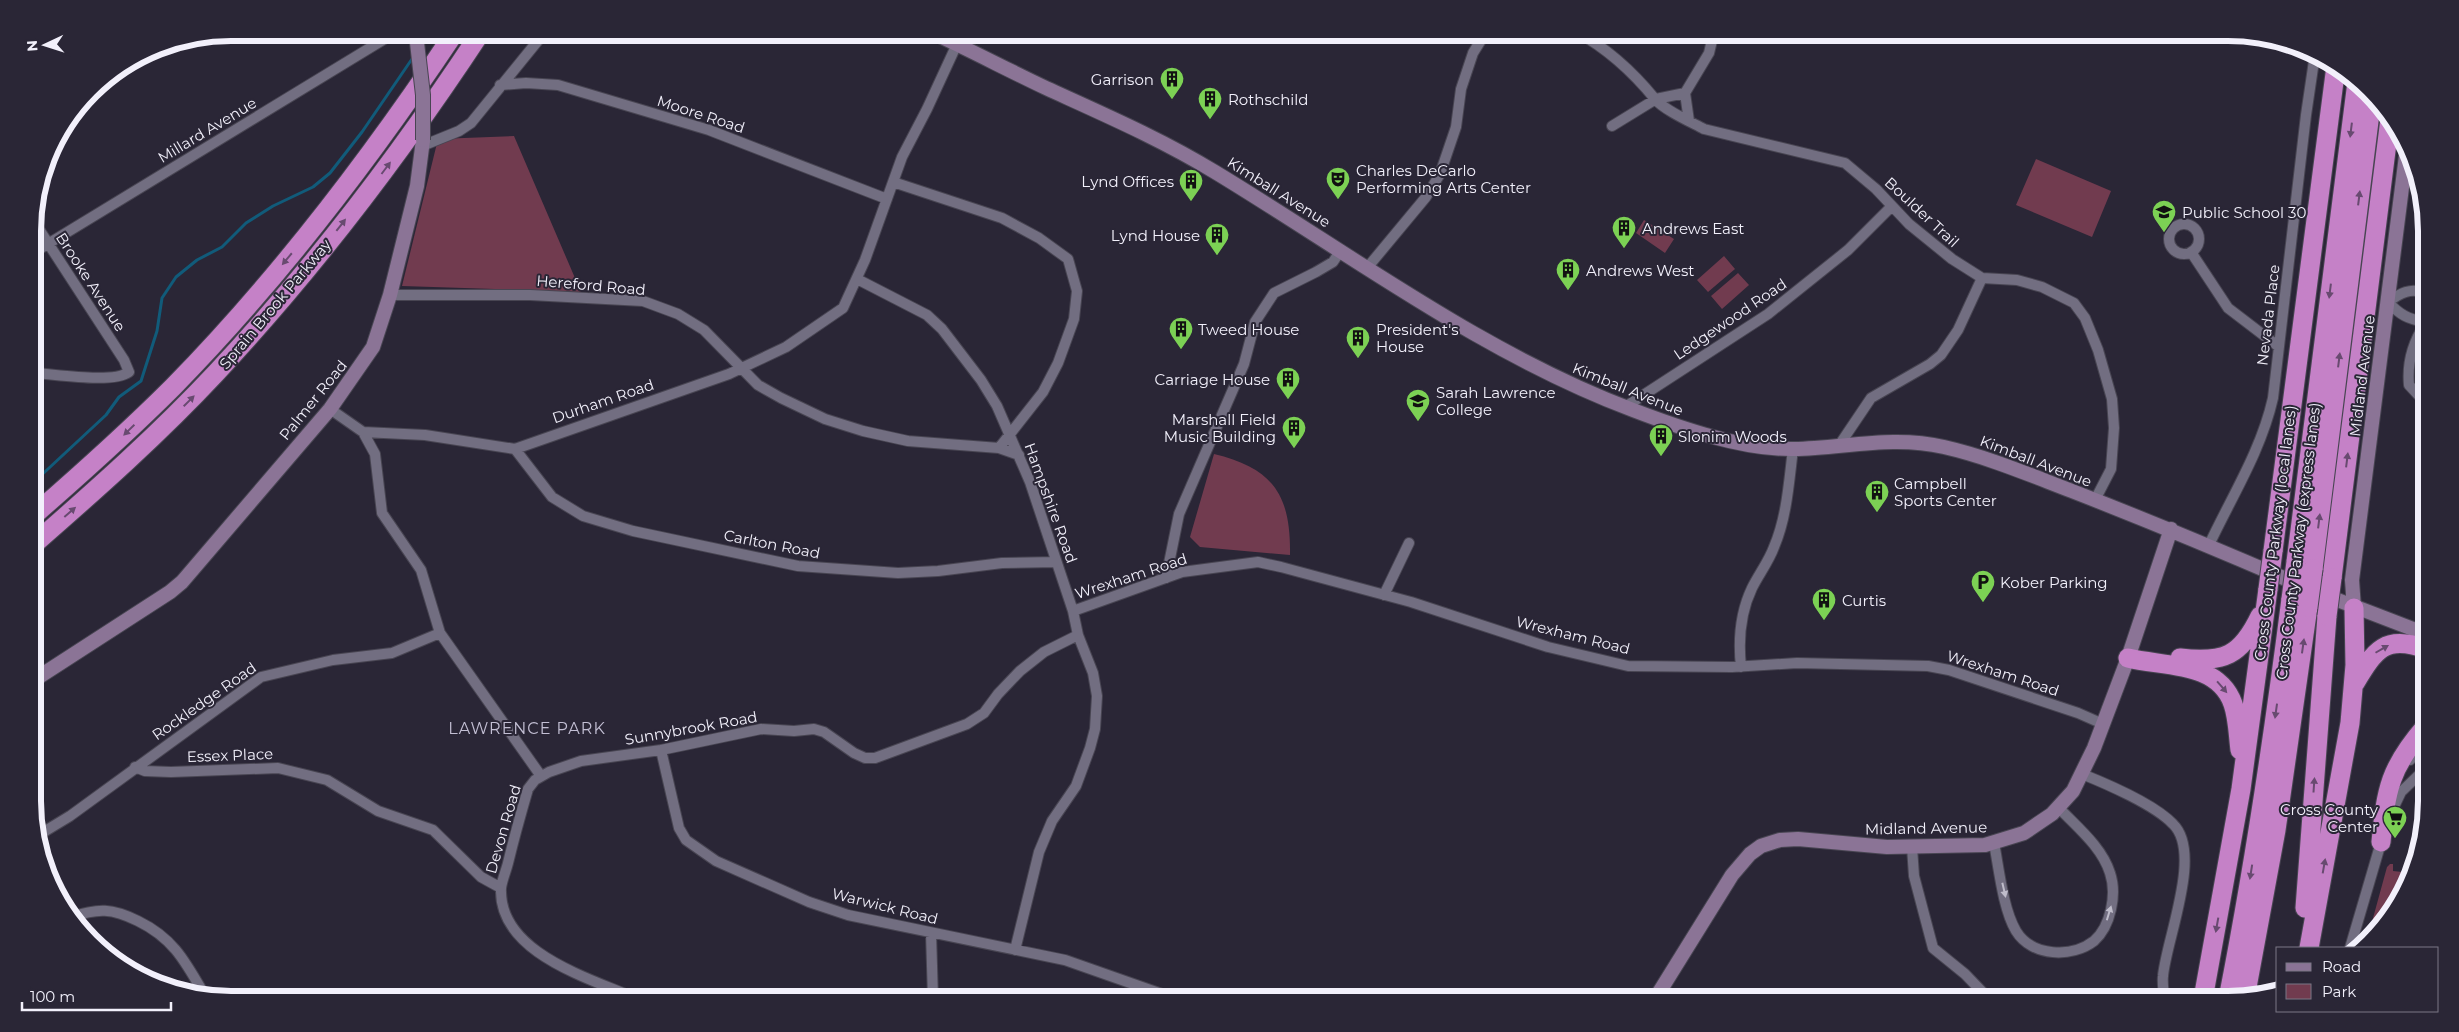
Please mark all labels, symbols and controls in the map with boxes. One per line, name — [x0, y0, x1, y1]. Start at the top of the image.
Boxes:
north arrow — [20, 20, 70, 70]
text: N — [23, 40, 41, 52]
building icon: Garrison — [1159, 66, 1185, 100]
place label: Garrison — [1091, 70, 1154, 89]
building icon: Rothschild — [1197, 86, 1223, 120]
place label: Rothschild — [1228, 90, 1309, 109]
street label: Moore Road — [655, 91, 747, 137]
street label: Millard Avenue — [154, 93, 260, 167]
one-way arrow — [2346, 122, 2354, 138]
street label: Kimball Avenue — [1224, 153, 1334, 231]
place label: Charles DeCarlo Performing Arts Center — [1356, 161, 1531, 197]
one-way arrow — [380, 162, 391, 175]
theatre icon: Charles DeCarlo Performing Arts Center — [1325, 166, 1351, 200]
building icon: Lynd Offices — [1178, 168, 1204, 202]
place label: Lynd Offices — [1081, 172, 1174, 191]
street label: Boulder Trail — [1881, 173, 1963, 251]
one-way arrow — [2355, 190, 2363, 206]
school or university icon: Public School 30 — [2151, 199, 2177, 233]
place label: Public School 30 — [2182, 203, 2306, 222]
building icon: Andrews East — [1611, 215, 1637, 249]
one-way arrow — [336, 219, 347, 232]
place label: Andrews East — [1642, 219, 1744, 238]
building icon: Lynd House — [1204, 222, 1230, 256]
place label: Lynd House — [1111, 226, 1200, 245]
street label: Brooke Avenue — [52, 229, 130, 335]
street label: Sprain Brook Parkway — [215, 234, 336, 373]
one-way arrow — [282, 253, 293, 265]
building icon: Andrews West — [1555, 257, 1581, 291]
place label: Andrews West — [1586, 261, 1694, 280]
street label: Nevada Place — [2252, 263, 2284, 367]
street label: Hereford Road — [536, 271, 646, 299]
street label: Ledgewood Road — [1670, 274, 1790, 364]
one-way arrow — [2326, 283, 2334, 299]
street label: Midland Avenue — [2345, 314, 2379, 438]
building icon: Tweed House — [1168, 316, 1194, 350]
place label: Tweed House — [1198, 320, 1299, 339]
place label: President's House — [1376, 320, 1458, 356]
building icon: President's House — [1345, 325, 1371, 359]
one-way arrow — [2335, 351, 2343, 367]
street label: Palmer Road — [275, 356, 351, 444]
street label: Kimball Avenue — [1570, 358, 1686, 420]
building icon: Carriage House — [1275, 366, 1301, 400]
place label: Carriage House — [1155, 370, 1270, 389]
street label: Durham Road — [550, 375, 656, 427]
place label: Sarah Lawrence College — [1436, 383, 1556, 419]
school or university icon: Sarah Lawrence College — [1405, 388, 1431, 422]
one-way arrow — [183, 395, 195, 407]
street label: Cross County Parkway (express lanes) — [2272, 401, 2324, 681]
street label: Cross County Parkway (local lanes) — [2250, 404, 2300, 662]
place label: Marshall Field Music Building — [1164, 410, 1276, 446]
building icon: Marshall Field Music Building — [1281, 415, 1307, 449]
building icon: Slonim Woods — [1648, 423, 1674, 457]
one-way arrow — [124, 424, 136, 436]
place label: Slonim Woods — [1678, 427, 1787, 446]
street label: Kimball Avenue — [1977, 431, 2095, 491]
street label: Hampshire Road — [1020, 440, 1082, 566]
one-way arrow — [2343, 452, 2351, 468]
place label: Campbell Sports Center — [1894, 474, 1997, 510]
building icon: Campbell Sports Center — [1864, 479, 1890, 513]
one-way arrow — [64, 506, 76, 518]
one-way arrow — [2315, 513, 2323, 529]
street label: Carlton Road — [722, 525, 822, 563]
street label: Wrexham Road — [1072, 549, 1190, 603]
parking icon: Kober Parking — [1970, 569, 1996, 603]
place label: Kober Parking — [2000, 573, 2108, 592]
building icon: Curtis — [1811, 587, 1837, 621]
place label: Curtis — [1842, 591, 1886, 610]
street label: Wrexham Road — [1514, 612, 1632, 658]
one-way arrow — [2299, 637, 2307, 653]
one-way arrow — [2376, 644, 2389, 653]
street label: Wrexham Road — [1944, 646, 2062, 700]
street label: Rockledge Road — [148, 658, 260, 744]
one-way arrow — [2217, 680, 2228, 693]
one-way arrow — [2272, 704, 2280, 720]
street label: Sunnybrook Road — [623, 707, 759, 749]
district label: LAWRENCE PARK — [448, 719, 606, 738]
street label: Essex Place — [187, 744, 273, 766]
one-way arrow — [2310, 777, 2318, 793]
street label: Devon Road — [481, 782, 525, 876]
place label: Cross County Center — [2280, 800, 2379, 836]
supermarket icon: Cross County Center — [2382, 805, 2408, 839]
street label: Midland Avenue — [1865, 817, 1987, 839]
one-way arrow — [2320, 857, 2328, 873]
one-way arrow — [2247, 864, 2255, 880]
one-way arrow — [2000, 883, 2008, 898]
street label: Warwick Road — [830, 884, 940, 928]
one-way arrow — [2106, 905, 2114, 920]
one-way arrow — [2213, 918, 2221, 934]
legend — [2276, 947, 2439, 1012]
text: Road — [2322, 957, 2361, 976]
scale bar — [22, 980, 171, 1012]
text: Park — [2322, 982, 2356, 1001]
text: 100 m — [30, 987, 75, 1006]

